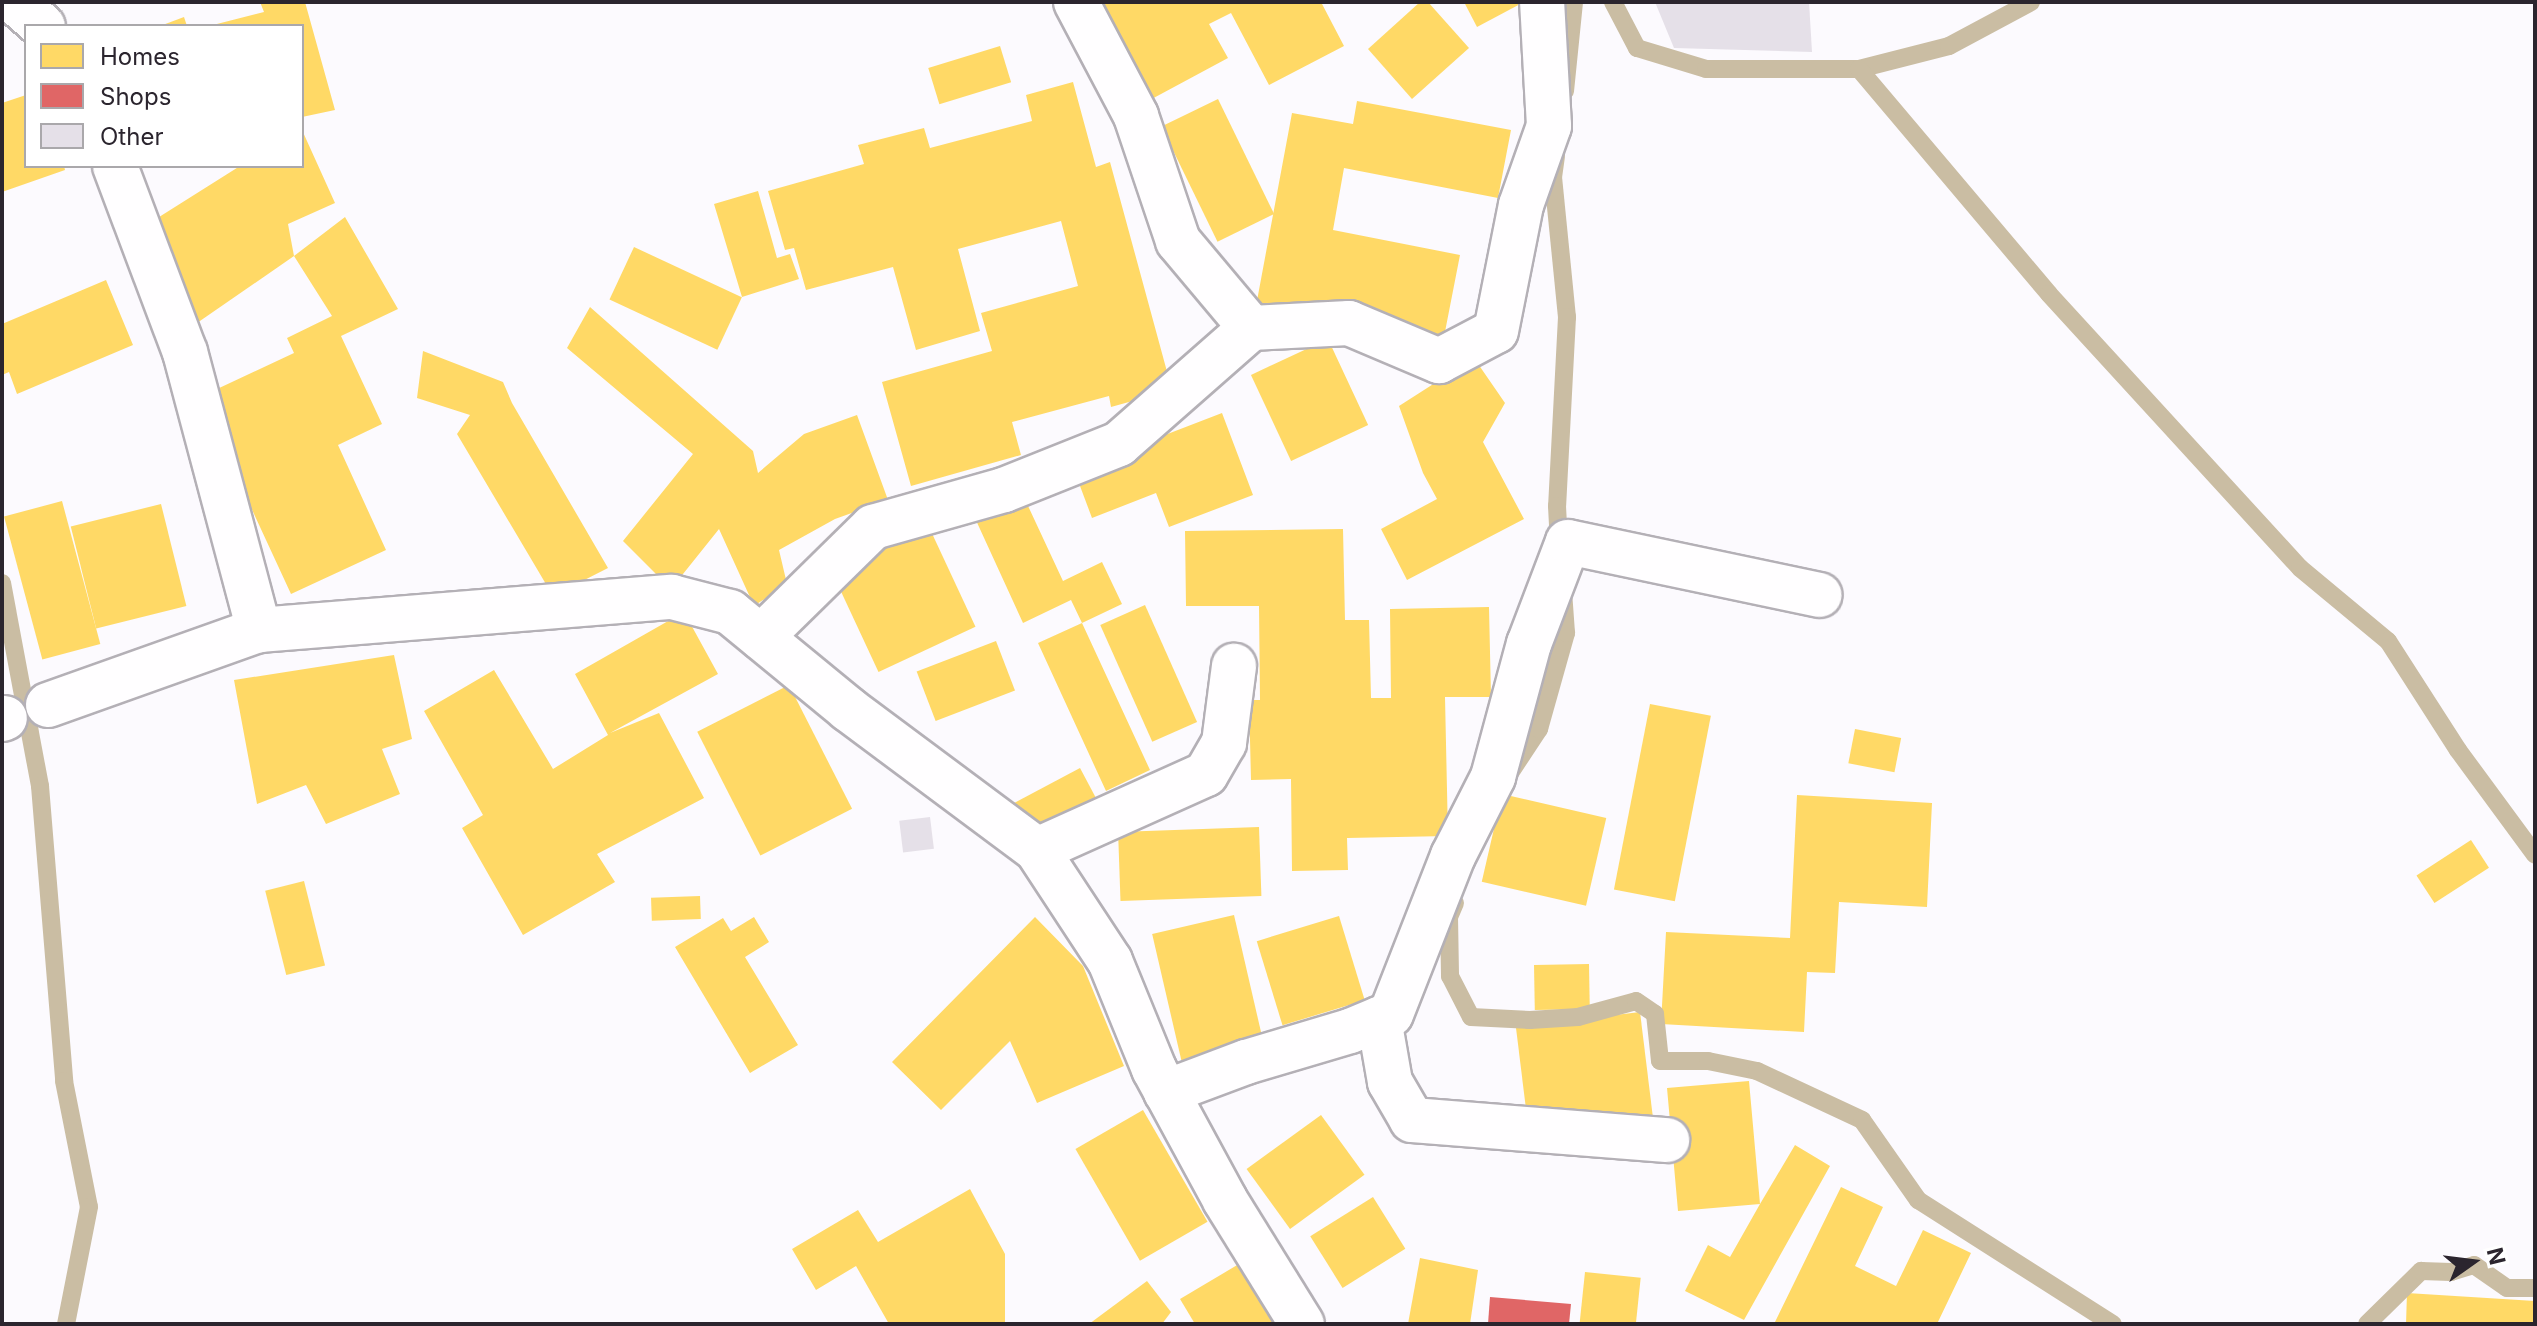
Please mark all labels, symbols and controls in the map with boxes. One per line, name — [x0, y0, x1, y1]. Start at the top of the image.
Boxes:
legend — [24, 24, 304, 168]
text: Homes — [100, 42, 180, 71]
text: Shops — [100, 82, 171, 111]
text: Other — [100, 122, 163, 151]
north arrow — [2433, 1222, 2513, 1302]
text: N — [2482, 1245, 2511, 1267]

